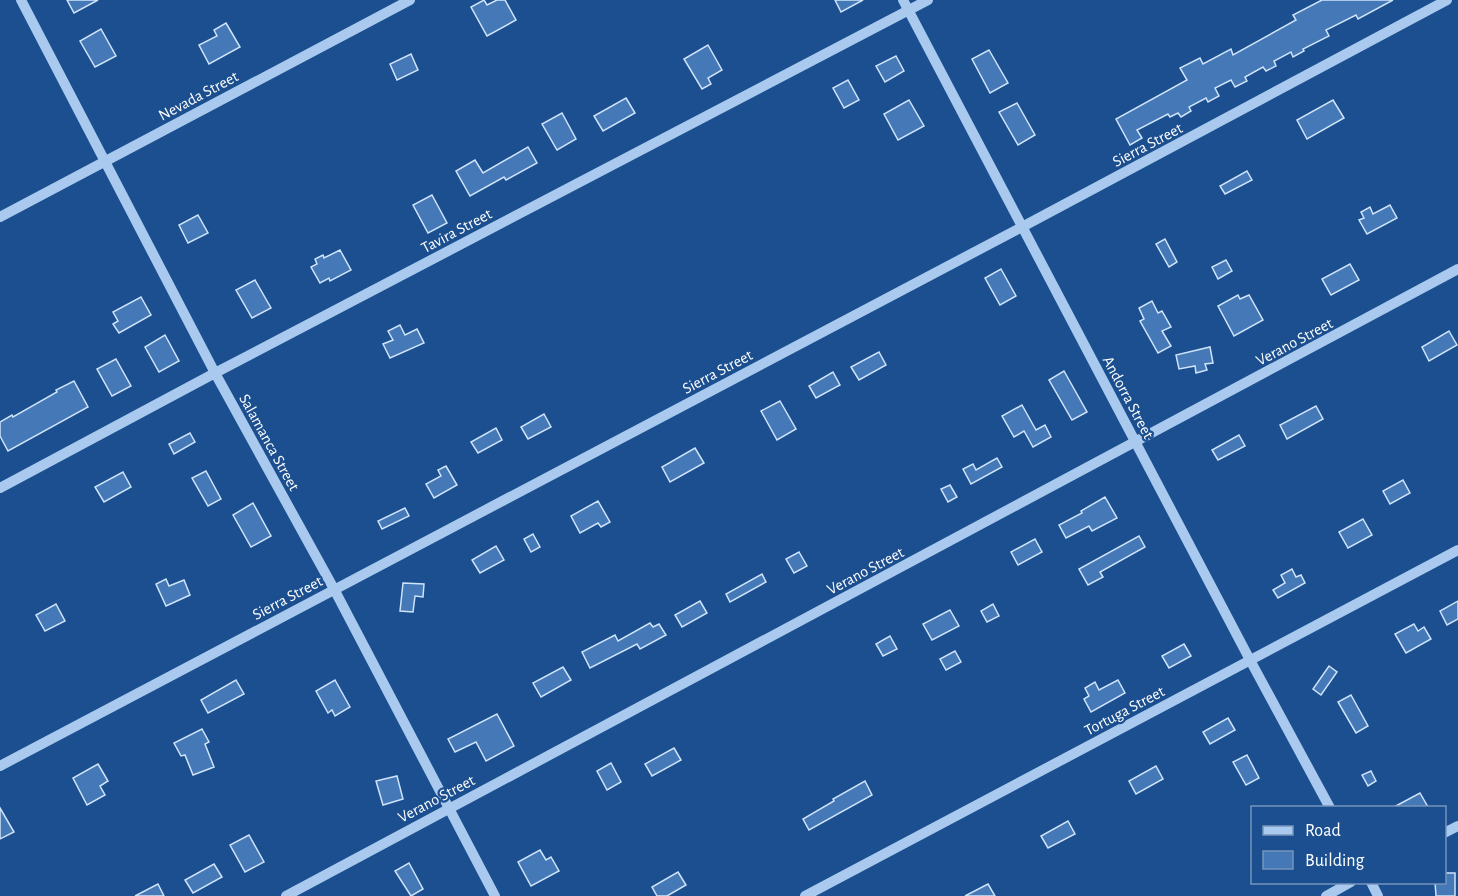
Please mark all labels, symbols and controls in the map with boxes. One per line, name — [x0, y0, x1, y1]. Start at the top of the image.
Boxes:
street label: Nevada Street — [156, 68, 241, 124]
street label: Sierra Street — [1110, 120, 1185, 170]
street label: Tavira Street — [419, 206, 494, 256]
street label: Verano Street — [1253, 315, 1335, 369]
street label: Sierra Street — [680, 347, 755, 397]
street label: Andorra Street — [1100, 353, 1157, 441]
street label: Salamanca Street — [236, 391, 302, 494]
street label: Verano Street — [824, 544, 906, 598]
street label: Sierra Street — [250, 573, 325, 623]
street label: Tortuga Street — [1082, 683, 1167, 739]
street label: Verano Street — [395, 772, 477, 826]
legend — [1251, 806, 1446, 884]
text: Road — [1305, 822, 1341, 840]
text: Building — [1305, 852, 1365, 870]

